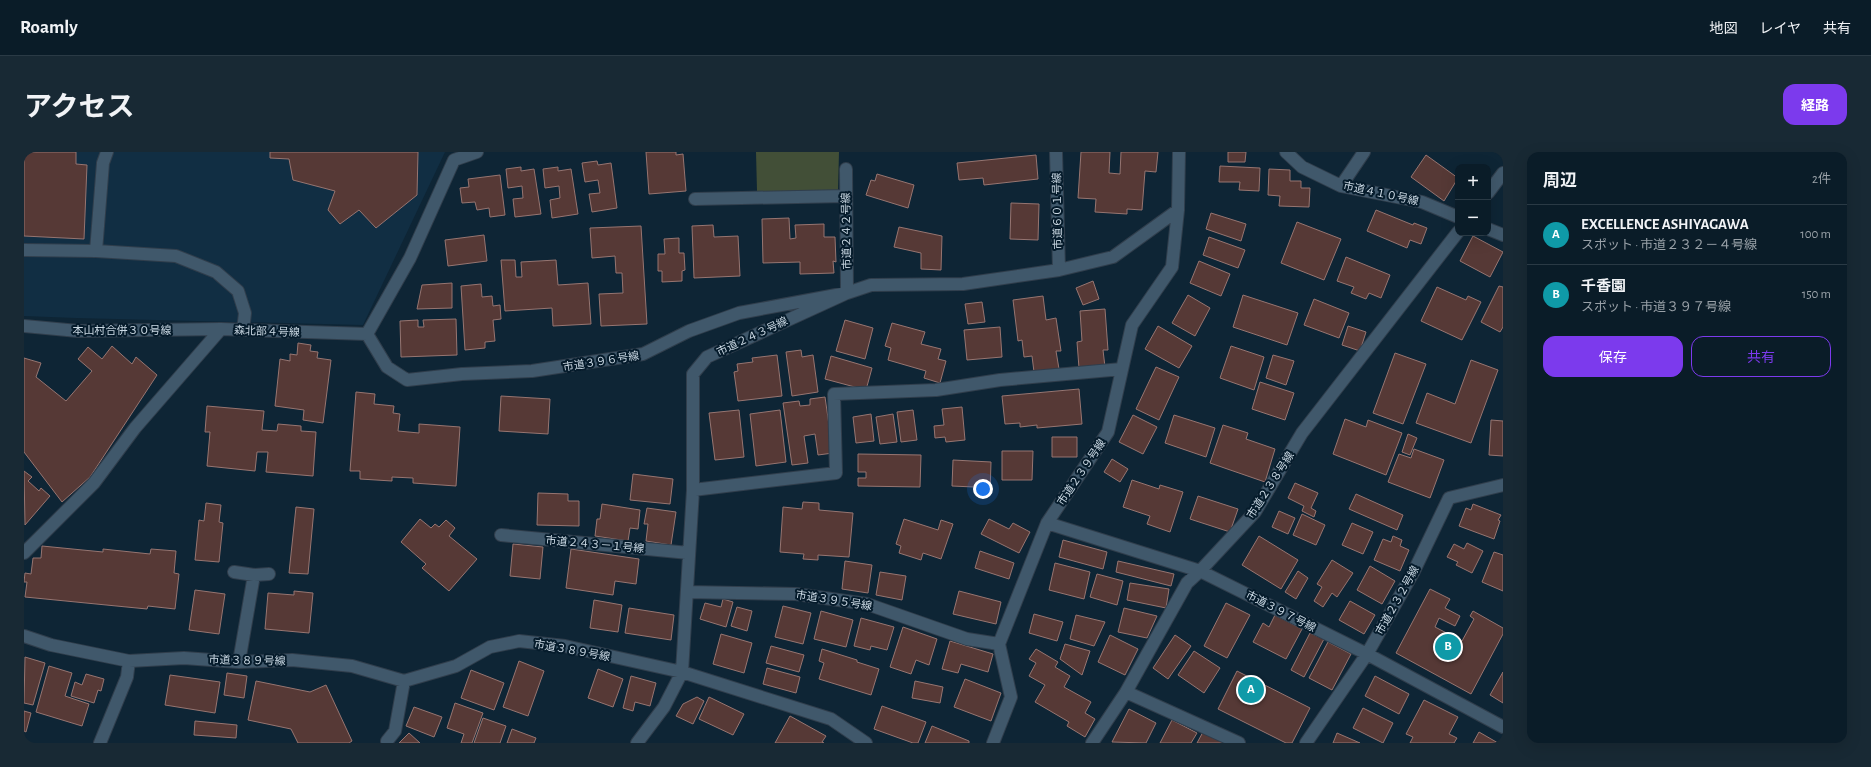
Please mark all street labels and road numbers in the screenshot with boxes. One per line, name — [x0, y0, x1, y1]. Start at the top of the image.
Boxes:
street label: 市道６０１号線 — [1050, 172, 1064, 250]
street label: 市道４１０号線 — [1342, 179, 1420, 207]
street label: 市道２４２号線 — [839, 192, 853, 270]
street label: 市道２４３号線 — [715, 314, 789, 358]
street label: 本山村合併３０号線 — [73, 324, 172, 336]
street label: 森北部４号線 — [234, 324, 300, 338]
street label: 市道３９６号線 — [562, 349, 640, 373]
street label: 市道２３９号線 — [1054, 437, 1108, 507]
street label: 市道２３８号線 — [1244, 449, 1296, 521]
street label: 市道２４３－１号線 — [545, 534, 645, 554]
street label: 市道２３２号線 — [1373, 563, 1421, 637]
street label: 市道３９５号線 — [795, 588, 873, 612]
street label: 市道３９７号線 — [1244, 588, 1318, 634]
street label: 市道３８９号線 — [533, 637, 611, 663]
street label: 市道３８９号線 — [208, 653, 286, 667]

